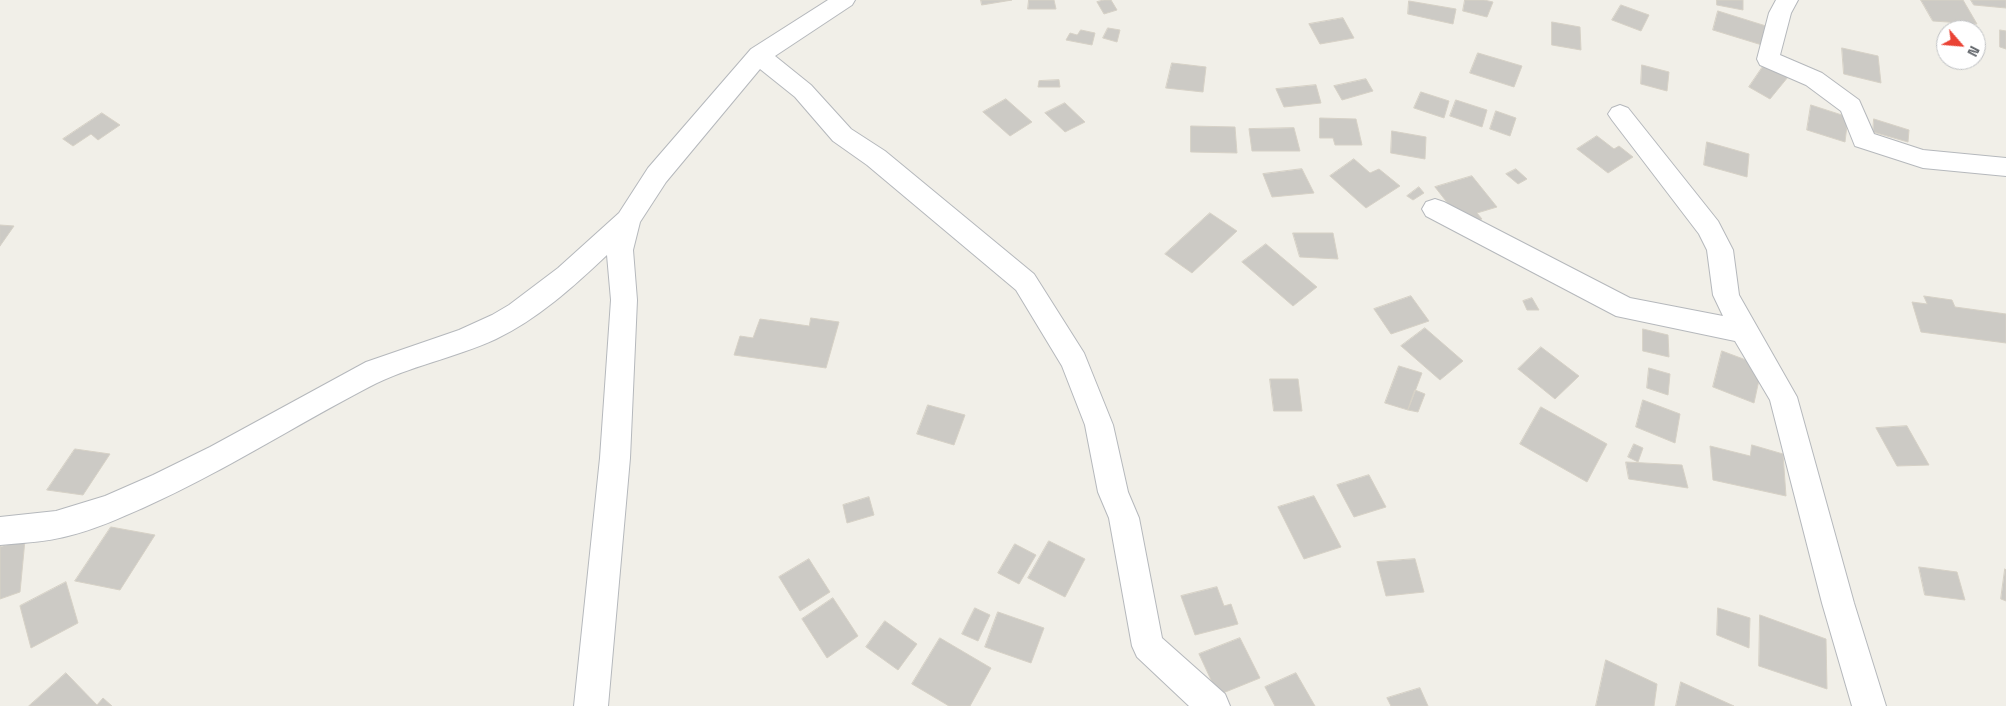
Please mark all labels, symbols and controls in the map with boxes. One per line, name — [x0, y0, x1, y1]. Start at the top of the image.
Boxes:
north arrow — [1936, 20, 1986, 70]
text: N — [1963, 43, 1984, 60]

